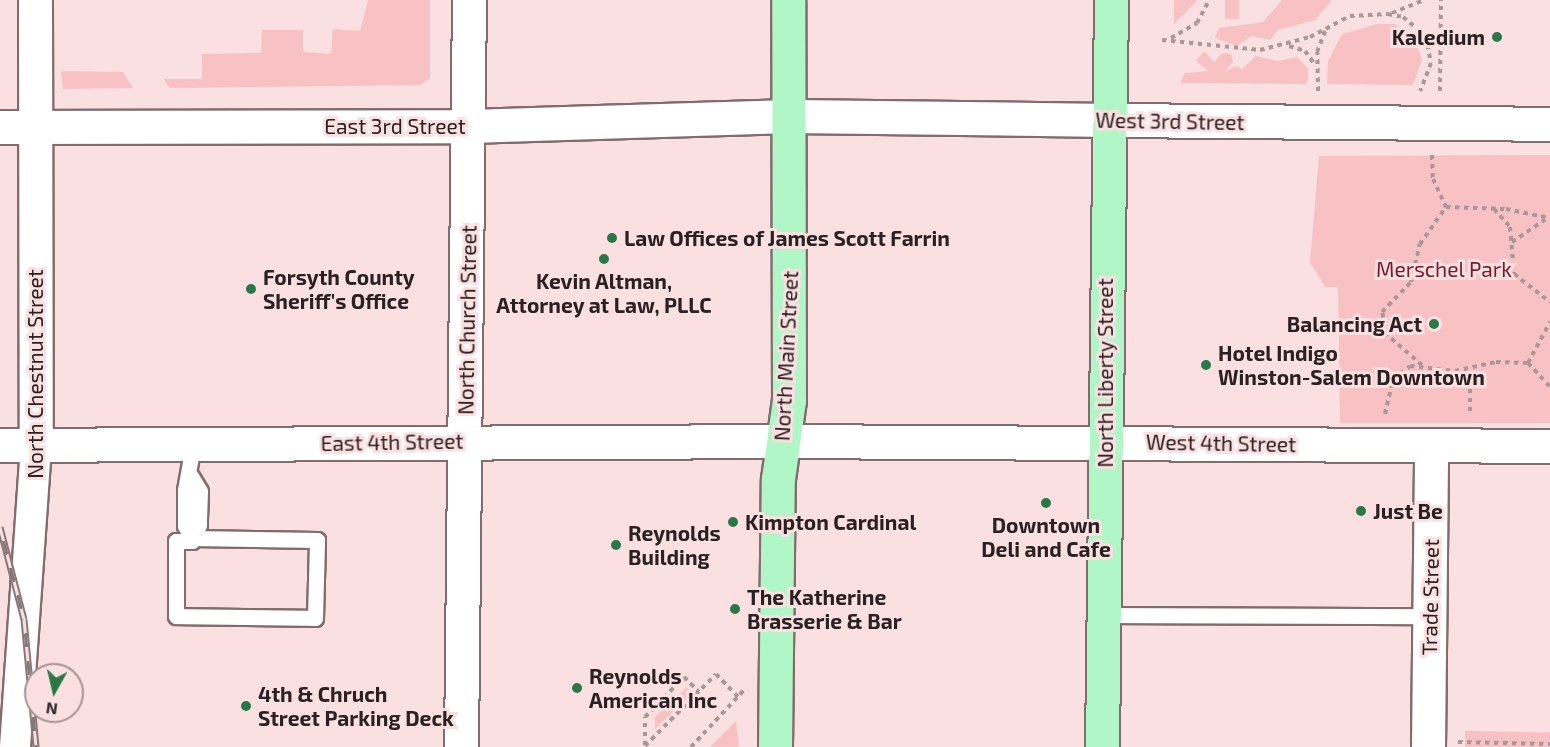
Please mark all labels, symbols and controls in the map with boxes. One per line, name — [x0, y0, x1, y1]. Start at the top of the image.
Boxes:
place label: Kaledium — [1392, 24, 1485, 50]
marker: Kaledium — [1490, 30, 1504, 44]
street label: West 3rd Street — [1095, 107, 1245, 135]
street label: East 3rd Street — [324, 113, 466, 139]
street label: North Church Street — [453, 225, 481, 415]
place label: Law Offices of James Scott Farrin — [624, 225, 951, 251]
marker: Law Offices of James Scott Farrin — [605, 231, 619, 245]
marker: Kevin Altman, Attorney at Law, PLLC — [597, 252, 611, 266]
park label: Merschel Park — [1376, 256, 1512, 282]
place label: Forsyth County Sheriff's Office — [263, 264, 415, 314]
place label: Kevin Altman, Attorney at Law, PLLC — [496, 268, 712, 318]
street label: North Chestnut Street — [22, 269, 48, 479]
street label: North Main Street — [769, 270, 803, 442]
street label: North Liberty Street — [1092, 278, 1118, 468]
marker: Forsyth County Sheriff's Office — [244, 282, 258, 296]
place label: Balancing Act — [1286, 311, 1422, 337]
marker: Balancing Act — [1427, 317, 1441, 331]
place label: Hotel Indigo Winston-Salem Downtown — [1218, 340, 1485, 390]
marker: Hotel Indigo Winston-Salem Downtown — [1199, 358, 1213, 372]
street label: East 4th Street — [320, 428, 464, 456]
street label: West 4th Street — [1146, 429, 1296, 457]
marker: Downtown Deli and Cafe — [1039, 496, 1053, 510]
place label: Just Be — [1373, 498, 1443, 524]
marker: Just Be — [1354, 504, 1368, 518]
place label: Kimpton Cardinal — [745, 509, 916, 535]
place label: Downtown Deli and Cafe — [981, 512, 1111, 562]
marker: Kimpton Cardinal — [726, 515, 740, 529]
place label: Reynolds Building — [628, 520, 721, 570]
marker: Reynolds Building — [609, 538, 623, 552]
street label: Trade Street — [1416, 539, 1444, 655]
place label: The Katherine Brasserie & Bar — [747, 584, 902, 634]
marker: The Katherine Brasserie & Bar — [728, 602, 742, 616]
north arrow — [24, 663, 84, 723]
place label: Reynolds American Inc — [589, 663, 717, 713]
place label: 4th & Chruch Street Parking Deck — [258, 681, 454, 731]
marker: Reynolds American Inc — [570, 681, 584, 695]
text: N — [45, 699, 59, 720]
marker: 4th & Chruch Street Parking Deck — [239, 699, 253, 713]

